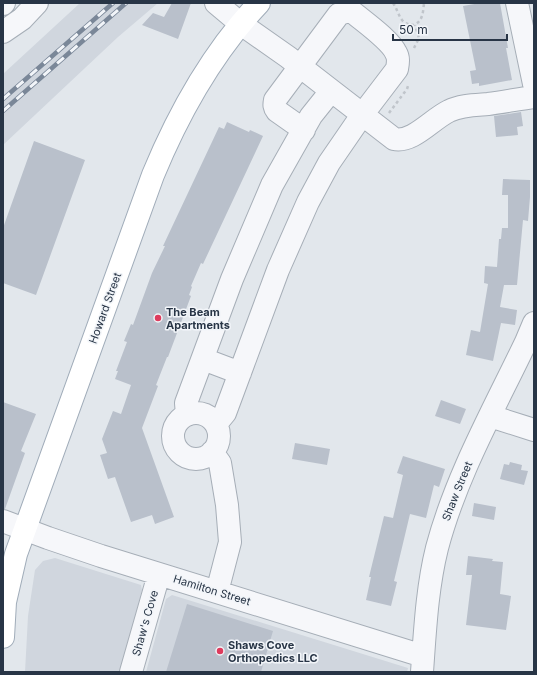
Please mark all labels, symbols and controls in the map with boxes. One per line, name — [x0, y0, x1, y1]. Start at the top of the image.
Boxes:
scale bar — [393, 16, 507, 42]
text: 50 m — [399, 22, 428, 37]
street label: Howard Street — [86, 270, 124, 345]
place label: The Beam Apartments — [166, 305, 230, 332]
marker: The Beam Apartments — [153, 313, 163, 323]
street label: Shaw Street — [439, 459, 475, 523]
street label: Hamilton Street — [172, 572, 253, 609]
street label: Shaw's Cove — [129, 589, 161, 657]
place label: Shaws Cove Orthopedics LLC — [228, 638, 318, 665]
marker: Shaws Cove Orthopedics LLC — [215, 646, 225, 656]

